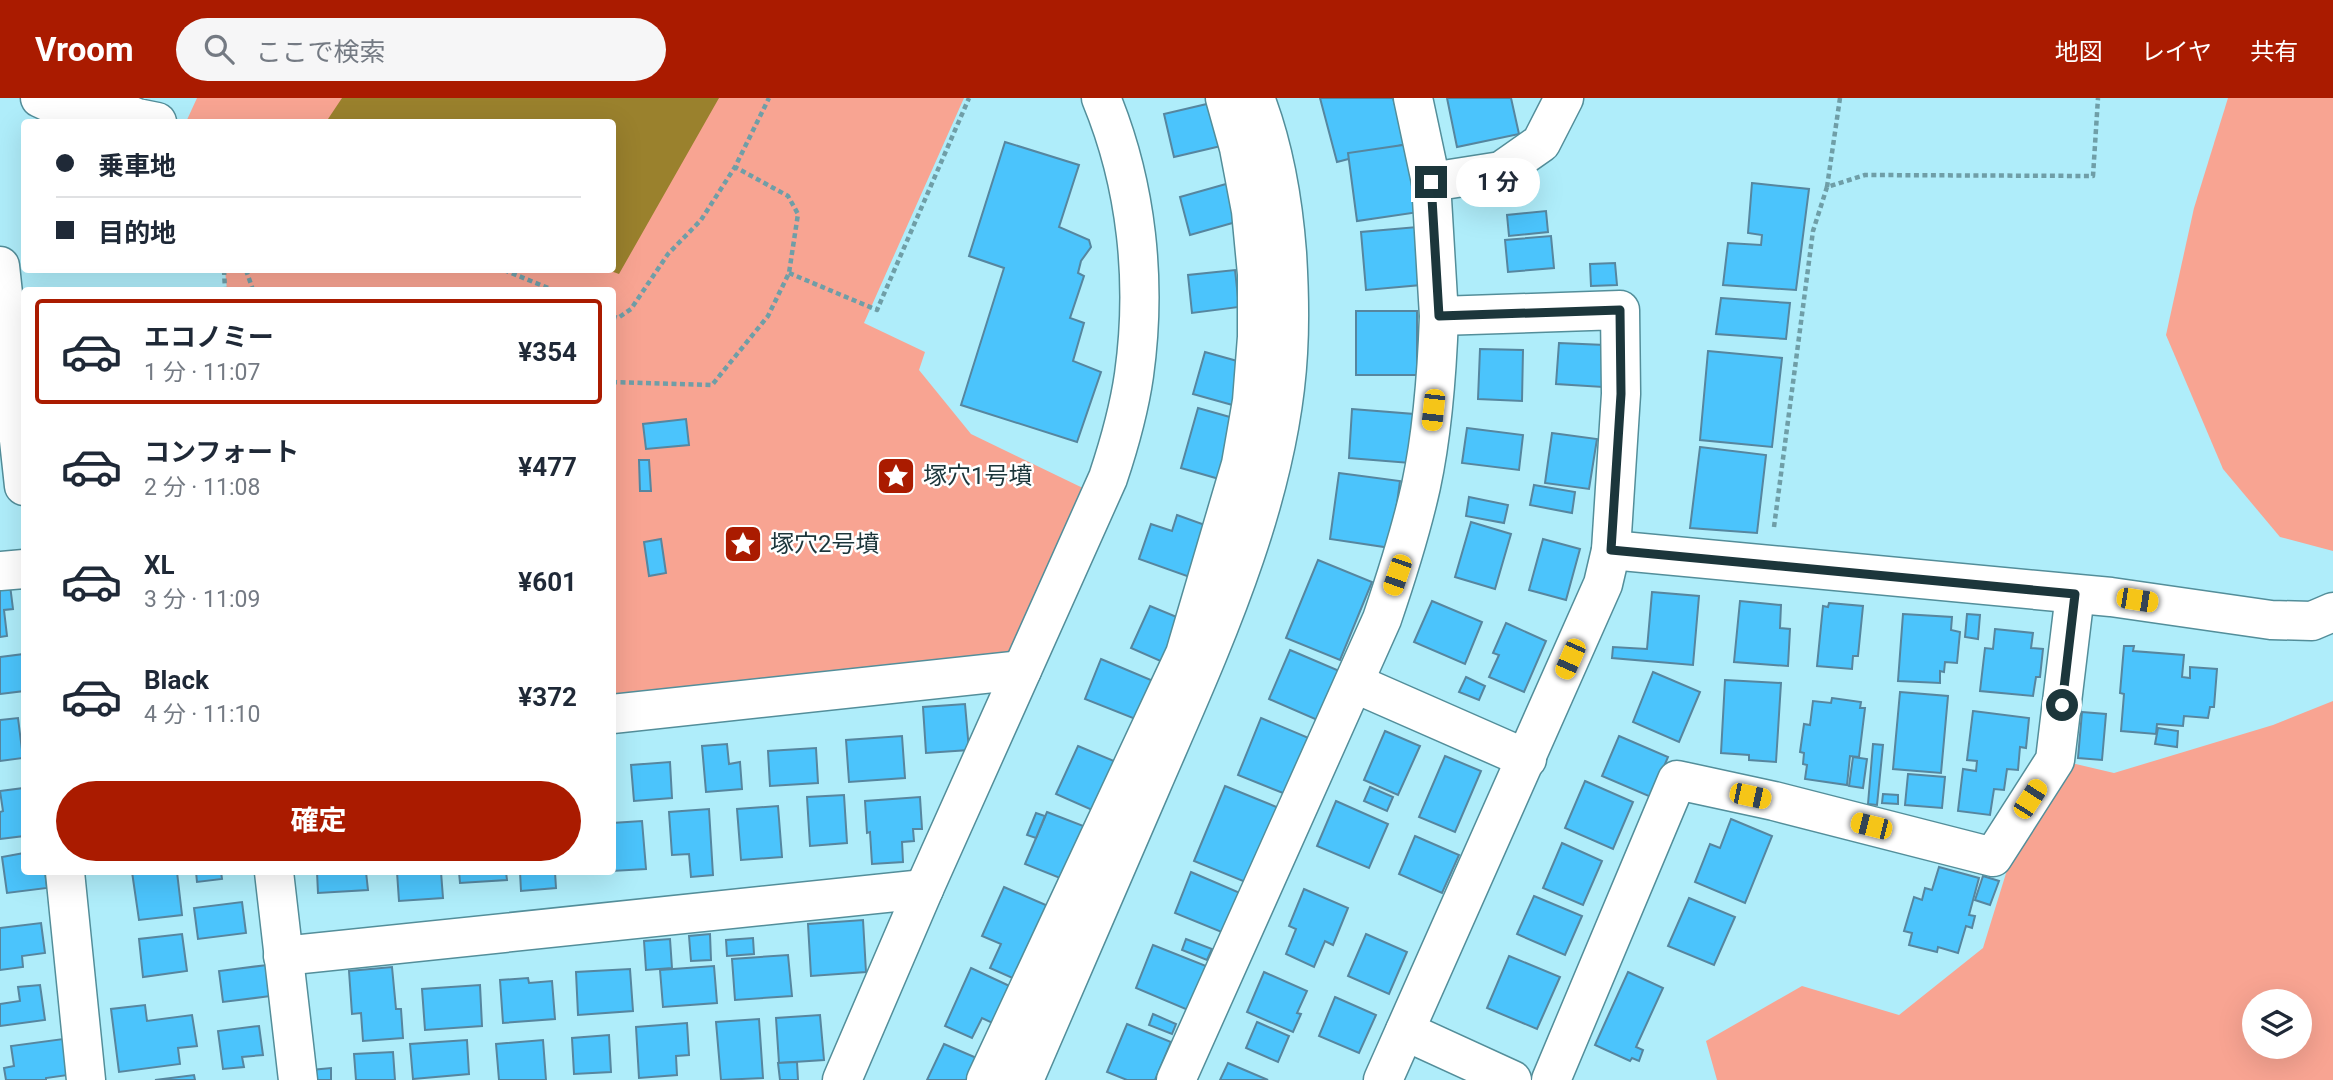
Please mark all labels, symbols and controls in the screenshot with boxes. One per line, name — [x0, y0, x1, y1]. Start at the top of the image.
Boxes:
search box — [176, 18, 666, 81]
text: Vroom — [35, 30, 134, 69]
icon: search — [200, 30, 238, 68]
text: ここで検索 — [256, 37, 386, 67]
text: 地図 — [2055, 38, 2103, 66]
text: レイヤ — [2141, 38, 2212, 66]
text: 共有 — [2250, 38, 2298, 66]
text: 乗車地 — [98, 151, 176, 181]
callout: 1 分 — [1456, 158, 1540, 206]
route end — [1415, 166, 1447, 198]
text: 1 分 — [1477, 169, 1519, 196]
text: 目的地 — [98, 218, 176, 248]
icon: car — [60, 320, 123, 383]
text: エコノミー — [144, 322, 274, 352]
text: ¥354 — [518, 337, 577, 367]
text: 1 分 · 11:07 — [144, 359, 260, 386]
car — [1421, 388, 1446, 432]
icon: car — [60, 435, 123, 498]
text: コンフォート — [144, 437, 299, 467]
text: ¥477 — [518, 452, 577, 482]
place icon: 塚穴1号墳 — [875, 455, 917, 497]
place label: 塚穴1号墳 — [923, 462, 1033, 490]
text: 2 分 · 11:08 — [144, 474, 260, 501]
place icon: 塚穴2号墳 — [722, 523, 764, 565]
place label: 塚穴2号墳 — [770, 530, 880, 558]
icon: car — [60, 550, 123, 613]
text: XL — [144, 550, 175, 580]
car — [1381, 552, 1414, 598]
text: ¥601 — [518, 567, 577, 597]
text: 3 分 · 11:09 — [144, 586, 260, 613]
car — [2115, 586, 2160, 614]
car — [1552, 636, 1589, 682]
icon: car — [60, 665, 123, 728]
text: Black — [144, 665, 209, 695]
text: ¥372 — [518, 682, 577, 712]
route start — [2046, 689, 2078, 721]
text: 4 分 · 11:10 — [144, 701, 260, 728]
car — [2010, 776, 2051, 822]
button: 確定 — [56, 781, 581, 861]
car — [1728, 781, 1773, 811]
car — [1849, 811, 1894, 841]
map controls — [2242, 989, 2312, 1059]
button: layers — [2242, 989, 2312, 1059]

